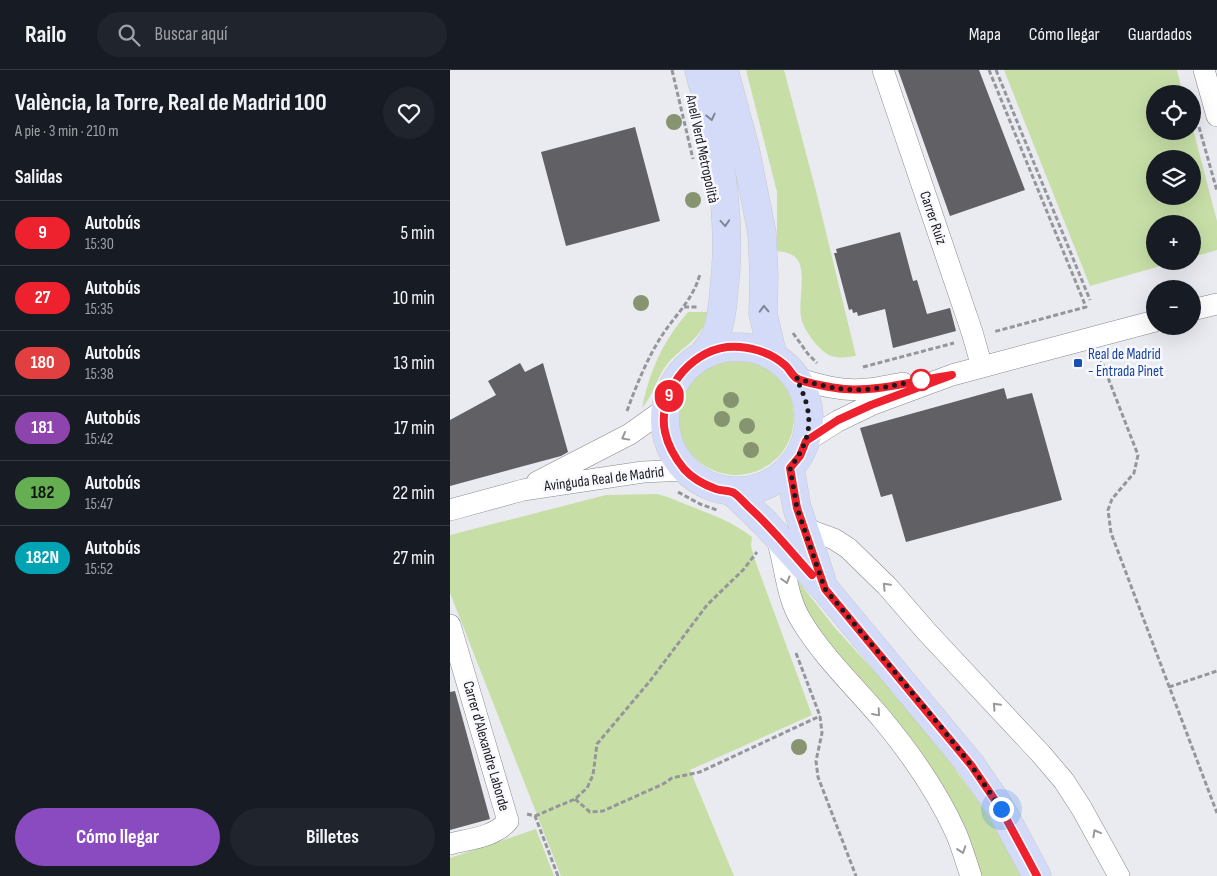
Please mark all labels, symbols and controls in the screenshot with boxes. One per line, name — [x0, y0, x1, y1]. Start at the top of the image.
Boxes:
search box — [97, 12, 447, 57]
text: Railo — [25, 20, 67, 49]
icon: search — [115, 21, 143, 49]
text: Buscar aquí — [155, 23, 228, 46]
text: Mapa — [969, 24, 1001, 45]
text: Cómo llegar — [1029, 24, 1100, 45]
text: Guardados — [1128, 24, 1192, 45]
map controls — [1146, 85, 1201, 335]
button: locate — [1146, 85, 1201, 140]
button: heart — [383, 87, 435, 139]
text: València, la Torre, Real de Madrid 100 — [15, 88, 327, 117]
street label: Anell Verd Metropolità — [681, 92, 723, 205]
one-way arrow — [705, 113, 716, 122]
text: A pie · 3 min · 210 m — [15, 122, 119, 141]
button: layers — [1146, 150, 1201, 205]
text: Salidas — [15, 166, 63, 189]
street label: Carrer Ruiz — [915, 189, 951, 248]
text: Autobús — [85, 212, 141, 235]
button: + — [1146, 215, 1201, 270]
one-way arrow — [720, 220, 731, 228]
text: 9 — [38, 222, 47, 243]
text: 5 min — [400, 222, 435, 245]
text: 15:30 — [85, 235, 114, 254]
text: Autobús — [85, 277, 141, 300]
button: − — [1146, 280, 1201, 335]
text: 27 — [35, 287, 50, 308]
text: 10 min — [393, 287, 435, 310]
text: 15:35 — [85, 300, 113, 319]
one-way arrow — [758, 305, 769, 313]
text: Autobús — [85, 342, 141, 365]
place label: Real de Madrid - Entrada Pinet — [1088, 345, 1164, 381]
text: 180 — [30, 352, 55, 373]
text: 13 min — [394, 352, 435, 375]
marker: Real de Madrid - Entrada Pinet — [1072, 357, 1084, 369]
text: 15:38 — [85, 365, 114, 384]
unlabelled marker — [910, 369, 932, 391]
line badge: 9 — [653, 380, 685, 412]
text: 9 — [665, 385, 673, 406]
text: Autobús — [85, 407, 141, 430]
text: 181 — [31, 417, 54, 438]
text: 17 min — [394, 417, 435, 440]
text: 15:42 — [85, 430, 113, 449]
one-way arrow — [621, 430, 630, 440]
street label: Avinguda Real de Madrid — [542, 462, 665, 496]
text: Autobús — [85, 472, 141, 495]
text: 182 — [31, 482, 54, 503]
text: 22 min — [392, 482, 435, 505]
text: 15:47 — [85, 495, 113, 514]
text: Autobús — [85, 537, 141, 560]
text: 182N — [26, 547, 59, 568]
text: 27 min — [393, 547, 435, 570]
text: 15:52 — [85, 560, 113, 579]
one-way arrow — [780, 576, 790, 584]
one-way arrow — [883, 583, 892, 592]
street label: Carrer d'Alexandre Laborde — [458, 679, 514, 813]
one-way arrow — [993, 703, 1002, 712]
one-way arrow — [871, 707, 880, 716]
your location — [989, 797, 1014, 822]
button: Cómo llegar — [15, 808, 220, 866]
button: Billetes — [230, 808, 435, 866]
one-way arrow — [1092, 830, 1102, 839]
one-way arrow — [956, 845, 966, 854]

